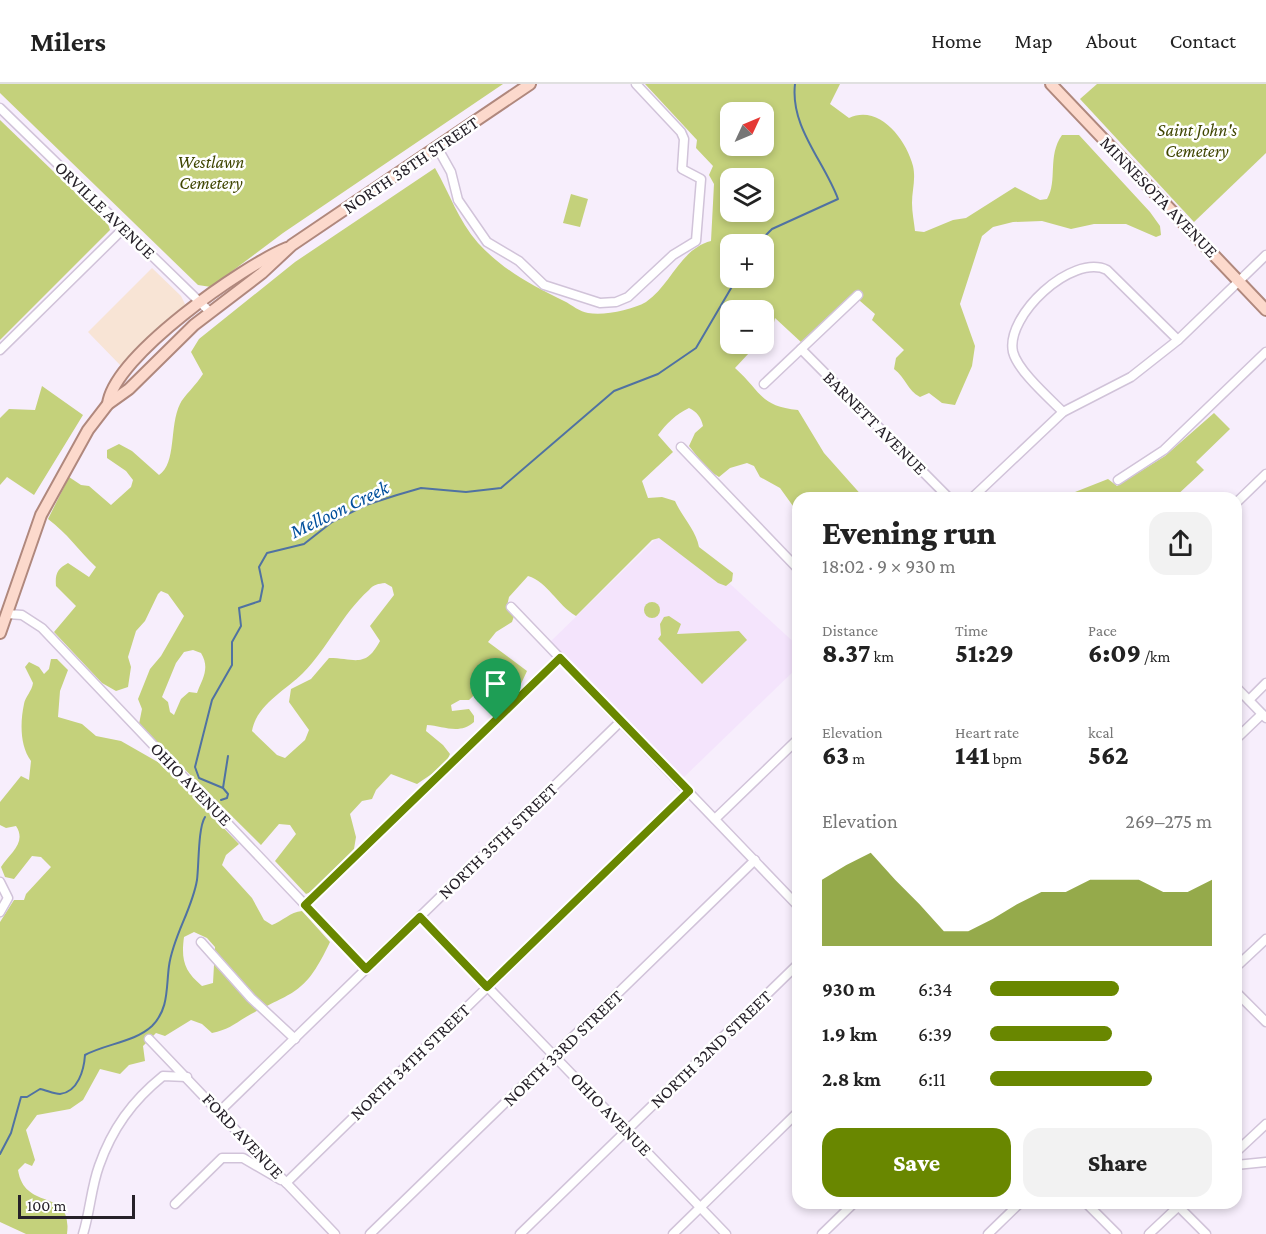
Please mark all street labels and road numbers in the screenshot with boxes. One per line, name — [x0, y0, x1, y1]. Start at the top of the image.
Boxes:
street label: NORTH 38TH STREET — [340, 112, 483, 218]
street label: MINNESOTA AVENUE — [1096, 132, 1222, 262]
street label: ORVILLE AVENUE — [51, 157, 160, 263]
street label: BARNETT AVENUE — [819, 367, 931, 479]
street label: OHIO AVENUE — [146, 738, 236, 830]
street label: NORTH 35TH STREET — [434, 779, 562, 903]
street label: NORTH 33RD STREET — [499, 986, 627, 1110]
street label: NORTH 32ND STREET — [646, 986, 776, 1112]
street label: NORTH 34TH STREET — [346, 1000, 474, 1124]
street label: OHIO AVENUE — [566, 1068, 656, 1160]
street label: FORD AVENUE — [198, 1089, 288, 1183]

